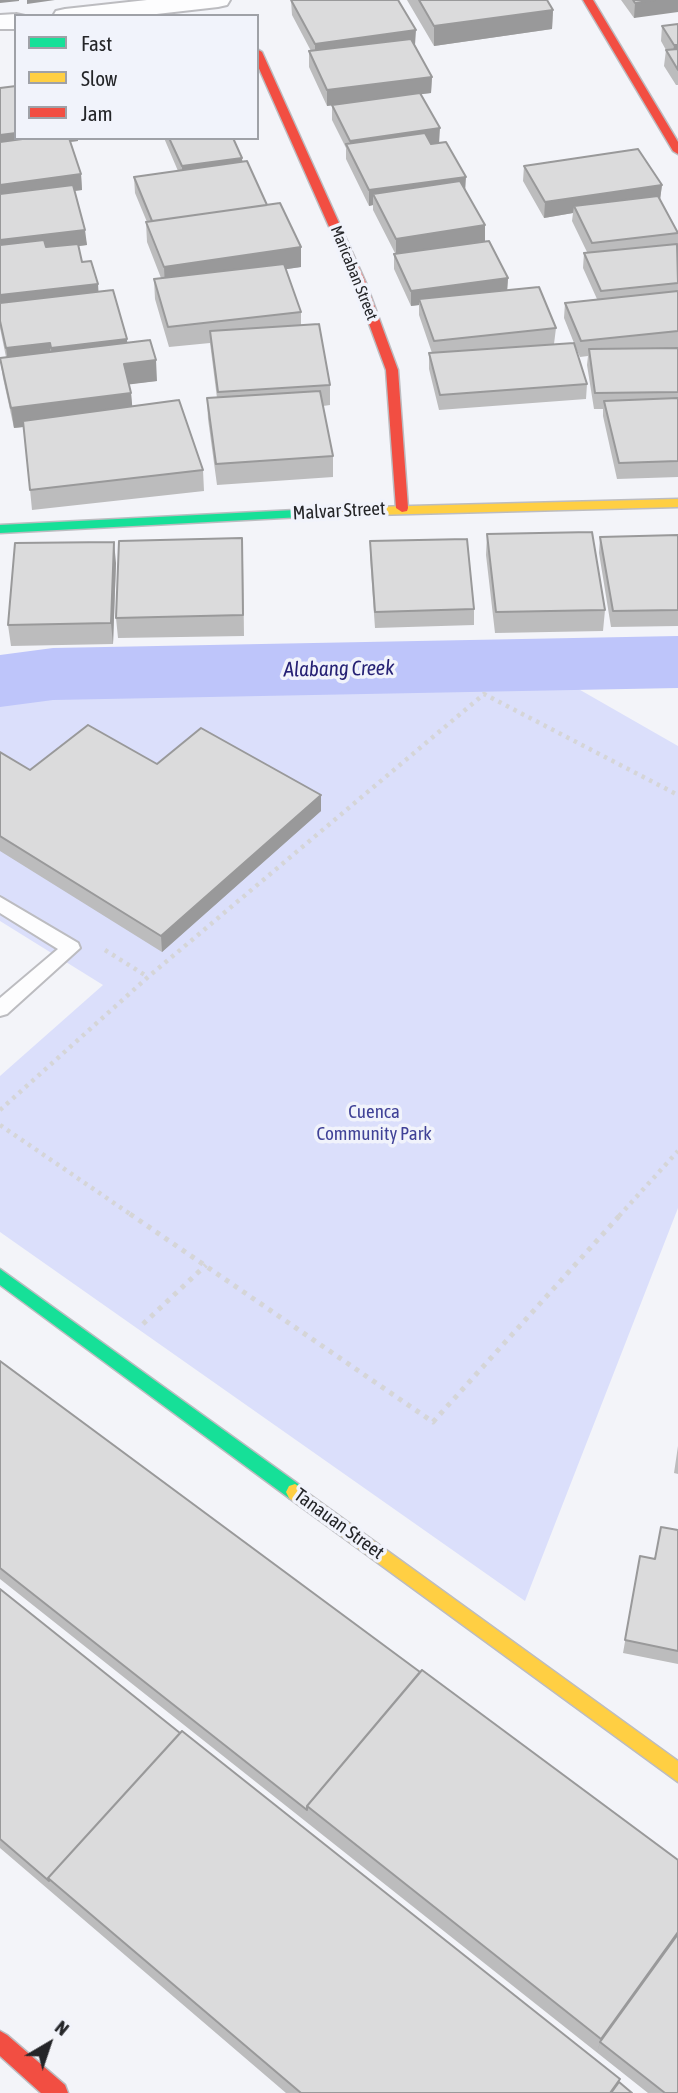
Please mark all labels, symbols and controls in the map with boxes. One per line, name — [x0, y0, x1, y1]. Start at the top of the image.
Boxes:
legend — [14, 14, 259, 140]
text: Fast — [81, 31, 112, 55]
text: Slow — [81, 66, 117, 90]
text: Jam — [81, 101, 113, 125]
street label: Maricaban Street — [326, 223, 382, 323]
street label: Malvar Street — [292, 497, 386, 525]
water label: Alabang Creek — [283, 655, 395, 683]
park label: Cuenca Community Park — [316, 1101, 432, 1145]
street label: Tanauan Street — [290, 1484, 388, 1564]
north arrow — [14, 2009, 84, 2079]
text: N — [51, 2016, 73, 2040]

